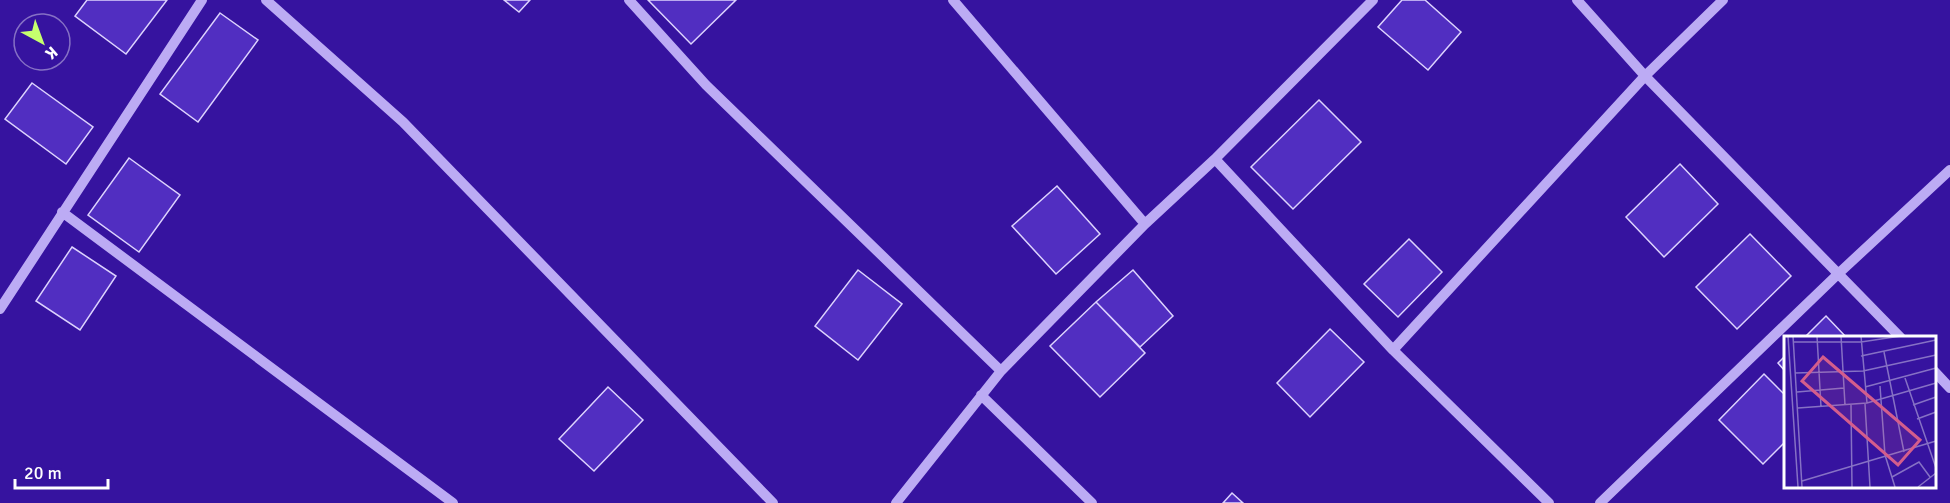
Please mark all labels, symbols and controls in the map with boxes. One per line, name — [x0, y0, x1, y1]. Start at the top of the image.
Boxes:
north arrow — [12, 12, 72, 72]
text: K — [41, 42, 61, 63]
inset map — [1784, 336, 1935, 488]
scale bar — [15, 452, 108, 490]
text: 20 m — [24, 462, 62, 484]

